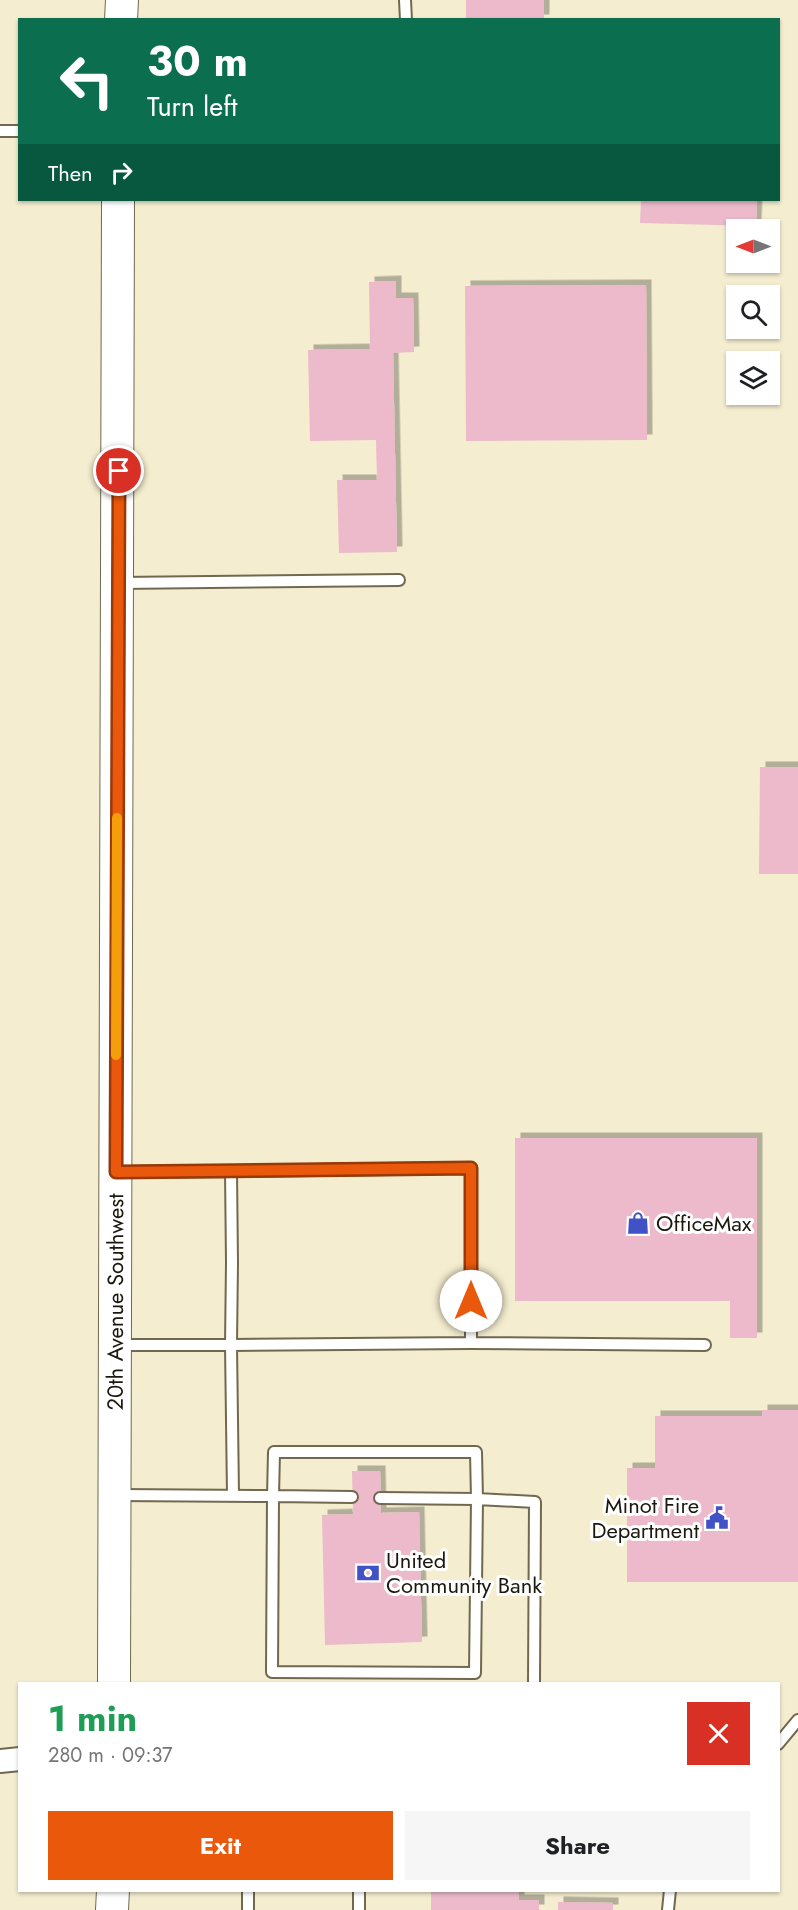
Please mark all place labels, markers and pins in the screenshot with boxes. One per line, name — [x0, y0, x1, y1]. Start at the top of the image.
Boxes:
pin — [93, 445, 144, 496]
place label: OfficeMax — [656, 1207, 752, 1239]
shop icon: OfficeMax — [625, 1210, 651, 1236]
place label: Minot Fire Department — [591, 1489, 700, 1546]
public building icon: Minot Fire Department — [704, 1505, 730, 1531]
place label: United Community Bank — [386, 1544, 542, 1601]
bank icon: United Community Bank — [355, 1560, 381, 1586]

